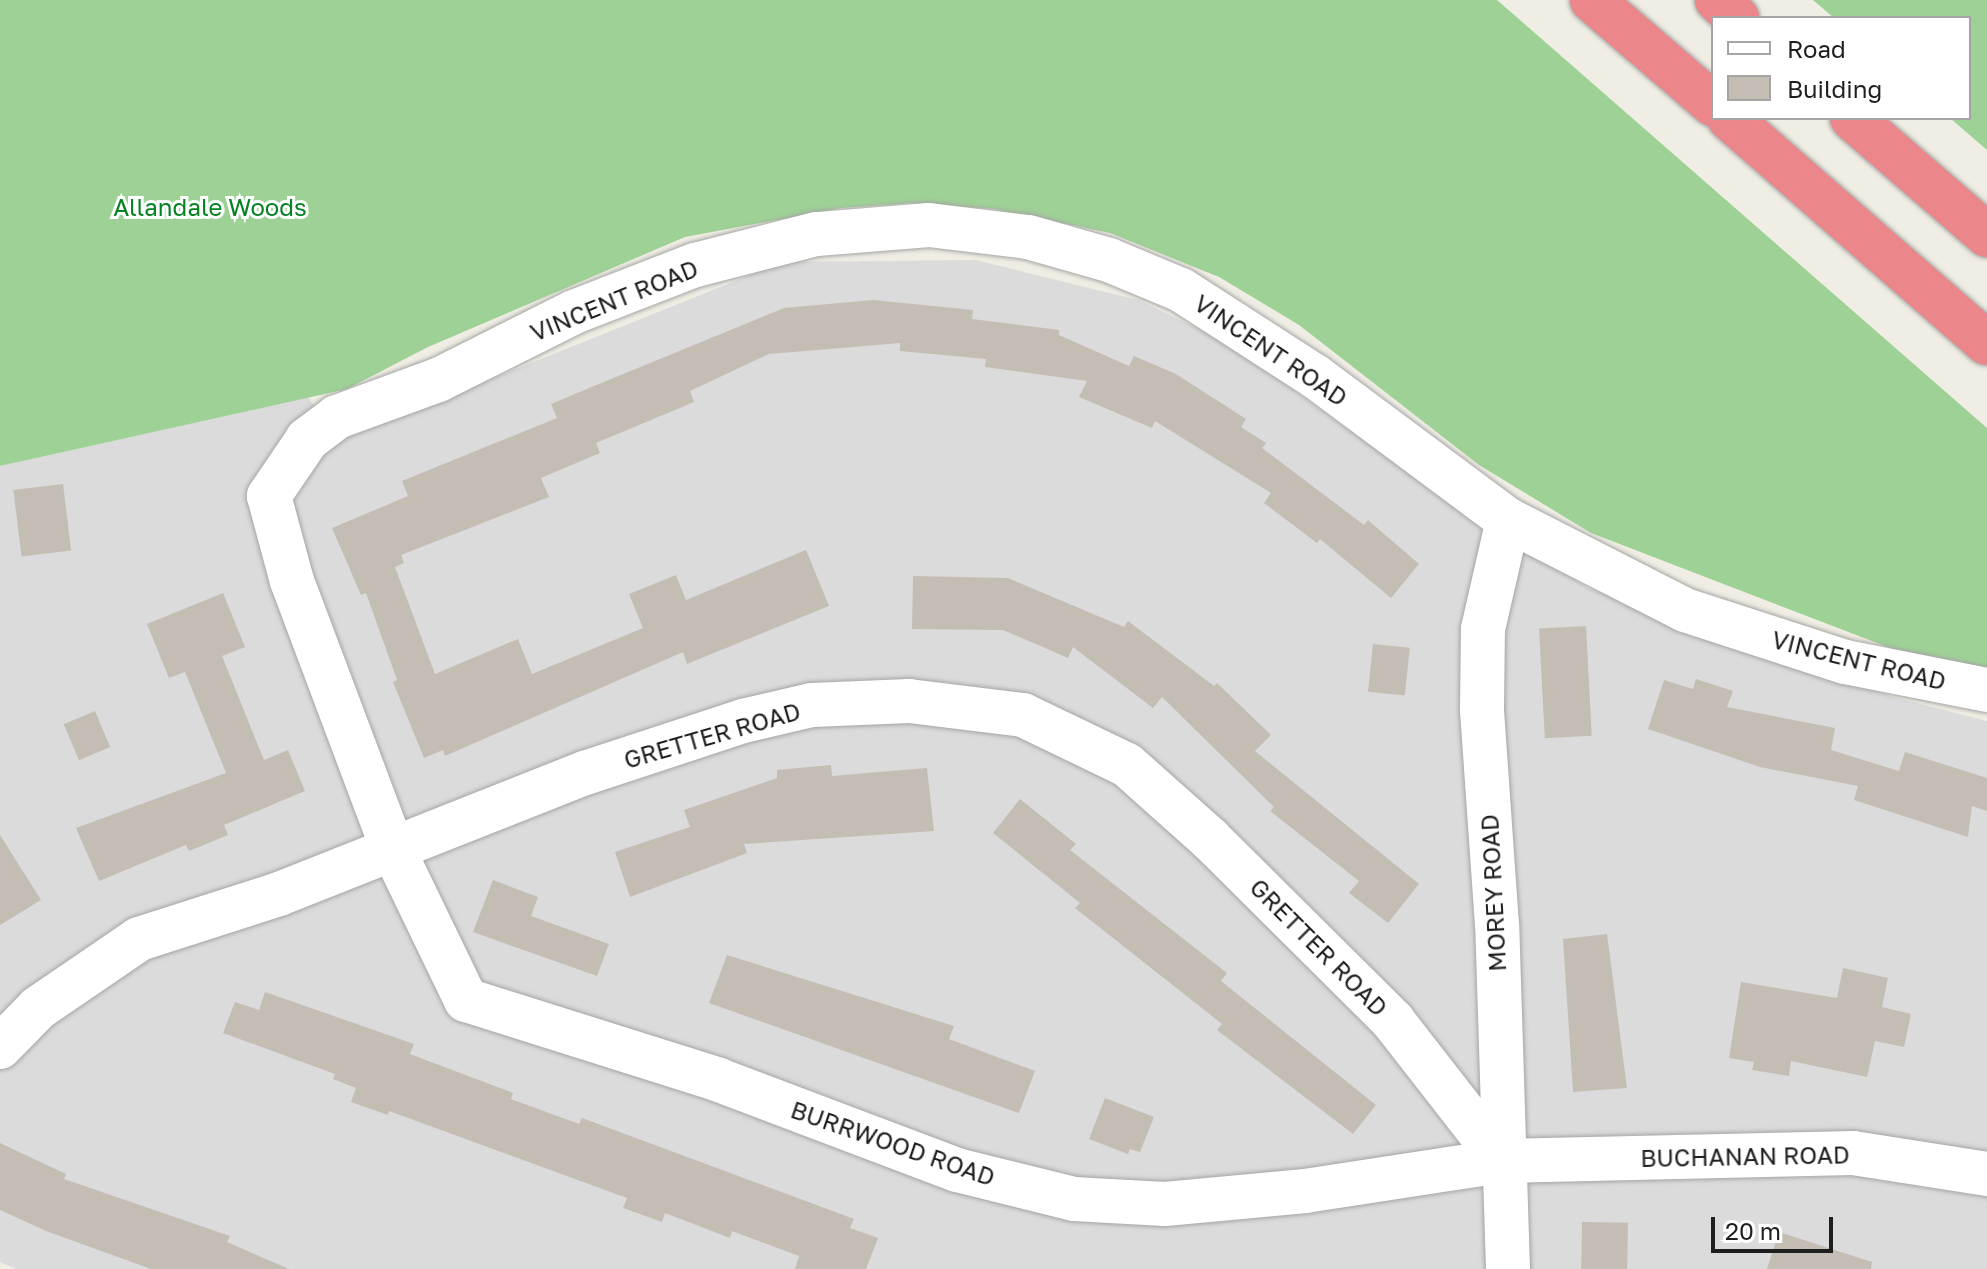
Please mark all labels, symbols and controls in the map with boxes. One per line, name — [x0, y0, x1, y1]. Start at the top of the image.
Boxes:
legend — [1711, 16, 1971, 120]
text: Road — [1787, 34, 1846, 63]
text: Building — [1787, 74, 1882, 103]
park label: Allandale Woods — [113, 193, 307, 221]
street label: VINCENT ROAD — [526, 253, 702, 347]
street label: VINCENT ROAD — [1189, 288, 1353, 412]
street label: VINCENT ROAD — [1769, 624, 1949, 696]
street label: GRETTER ROAD — [620, 696, 804, 774]
street label: MOREY ROAD — [1474, 814, 1512, 972]
street label: GRETTER ROAD — [1244, 872, 1394, 1022]
street label: BURRWOOD ROAD — [787, 1095, 999, 1191]
street label: BUCHANAN ROAD — [1640, 1140, 1850, 1172]
scale bar — [1715, 1201, 1837, 1251]
text: 20 m — [1725, 1216, 1781, 1245]

